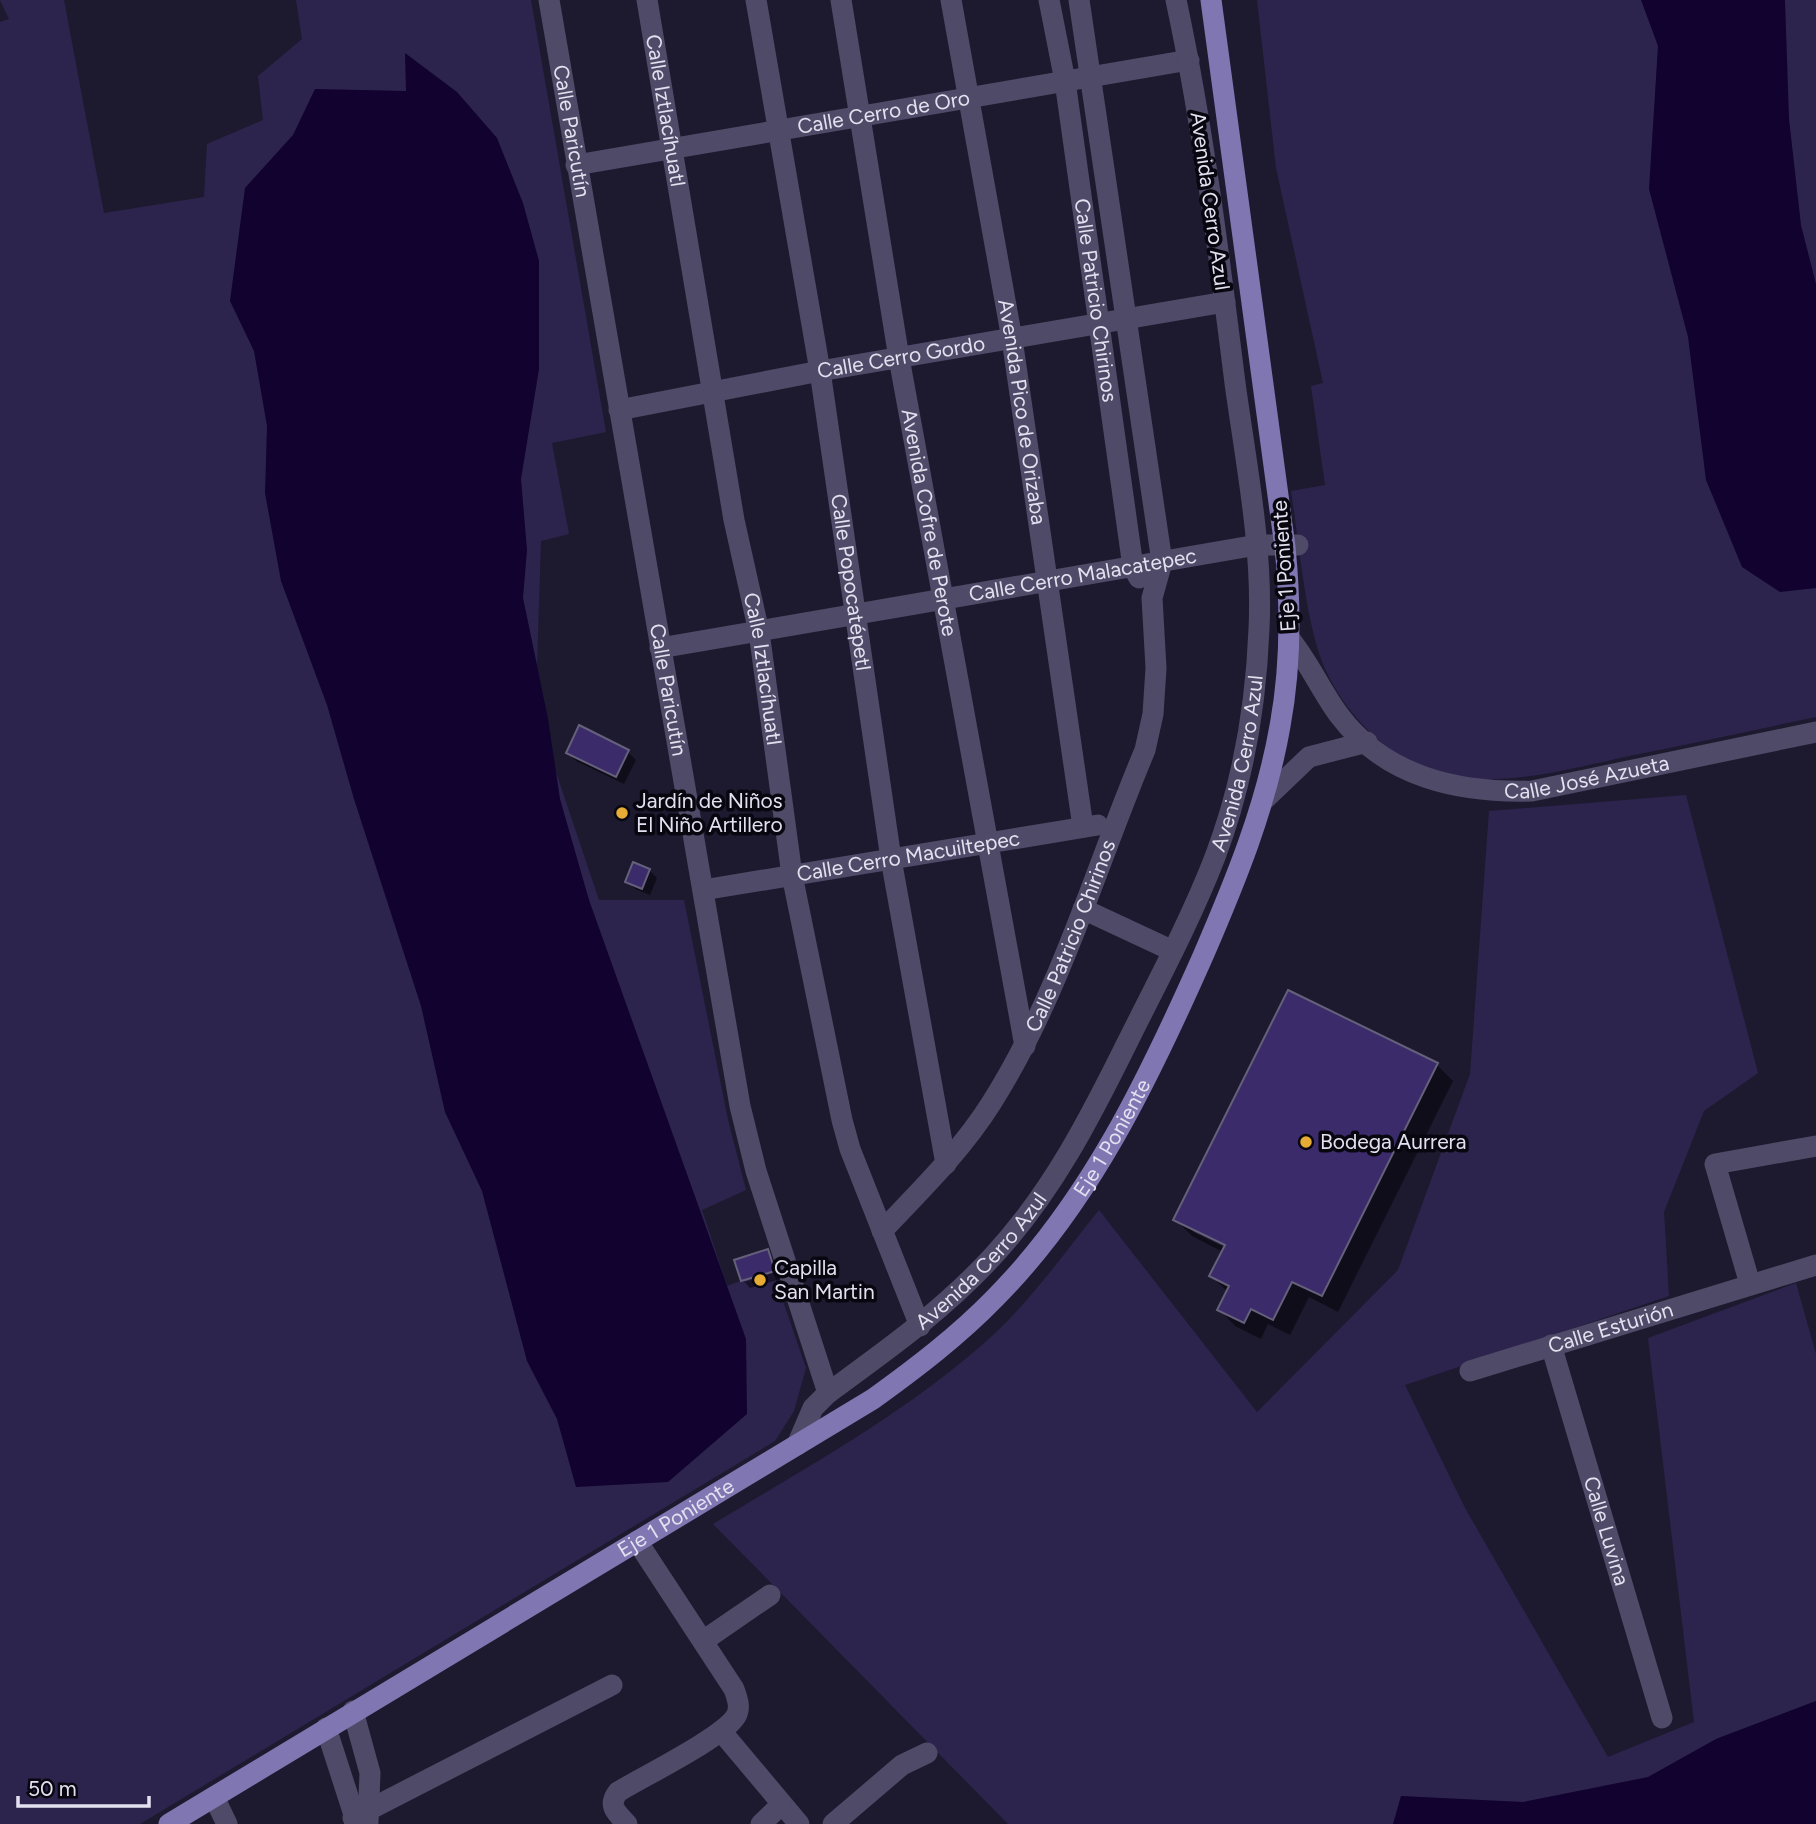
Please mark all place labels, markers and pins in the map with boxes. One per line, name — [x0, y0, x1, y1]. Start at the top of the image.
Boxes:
place label: Jardín de Niños El Niño Artillero — [636, 788, 783, 837]
marker: Jardín de Niños El Niño Artillero — [614, 805, 630, 821]
place label: Bodega Aurrera — [1320, 1129, 1466, 1154]
marker: Bodega Aurrera — [1298, 1134, 1314, 1150]
place label: Capilla San Martin — [774, 1255, 875, 1304]
marker: Capilla San Martin — [752, 1272, 768, 1288]

